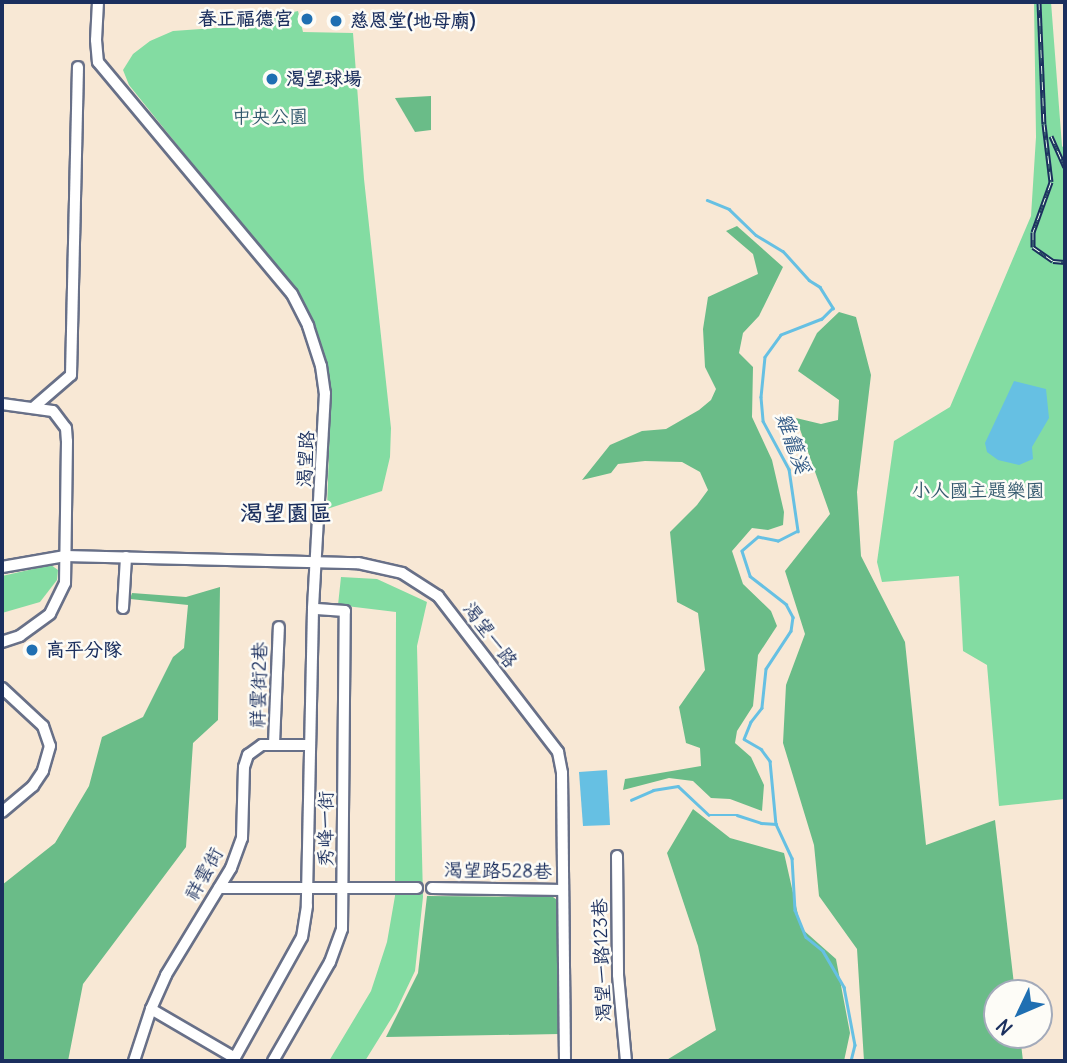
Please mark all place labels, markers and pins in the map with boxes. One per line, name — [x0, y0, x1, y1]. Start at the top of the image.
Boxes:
place label: 春正福德宮 — [198, 8, 293, 30]
place label: 慈恩堂(地母廟) — [350, 10, 475, 32]
marker: 春正福德宮 — [299, 11, 315, 27]
marker: 慈恩堂(地母廟) — [328, 13, 344, 29]
place label: 渴望球場 — [286, 68, 362, 90]
marker: 渴望球場 — [264, 71, 280, 87]
place label: 高平分隊 — [46, 639, 122, 661]
marker: 高平分隊 — [24, 642, 40, 658]

